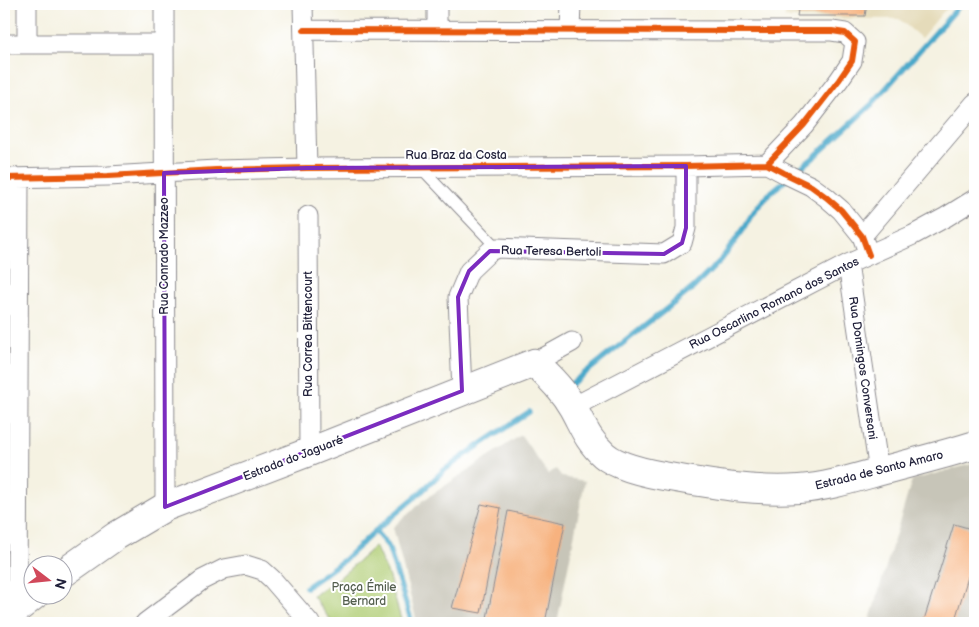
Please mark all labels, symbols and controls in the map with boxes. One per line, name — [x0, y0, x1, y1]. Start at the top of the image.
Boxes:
street label: Rua Braz da Costa — [405, 148, 507, 163]
street label: Rua Conrado Mazzeo — [157, 197, 172, 315]
street label: Rua Teresa Bertoli — [501, 243, 602, 260]
street label: Rua Oscarlino Romano dos Santos — [687, 254, 862, 353]
street label: Rua Correa Bittencourt — [301, 271, 316, 397]
street label: Rua Domingos Conversani — [845, 295, 880, 441]
street label: Estrada do Jaguaré — [241, 432, 345, 484]
street label: Estrada de Santo Amaro — [814, 447, 945, 494]
north arrow — [22, 554, 72, 604]
text: N — [50, 576, 70, 591]
park label: Praça Émile Bernard — [332, 579, 396, 609]

